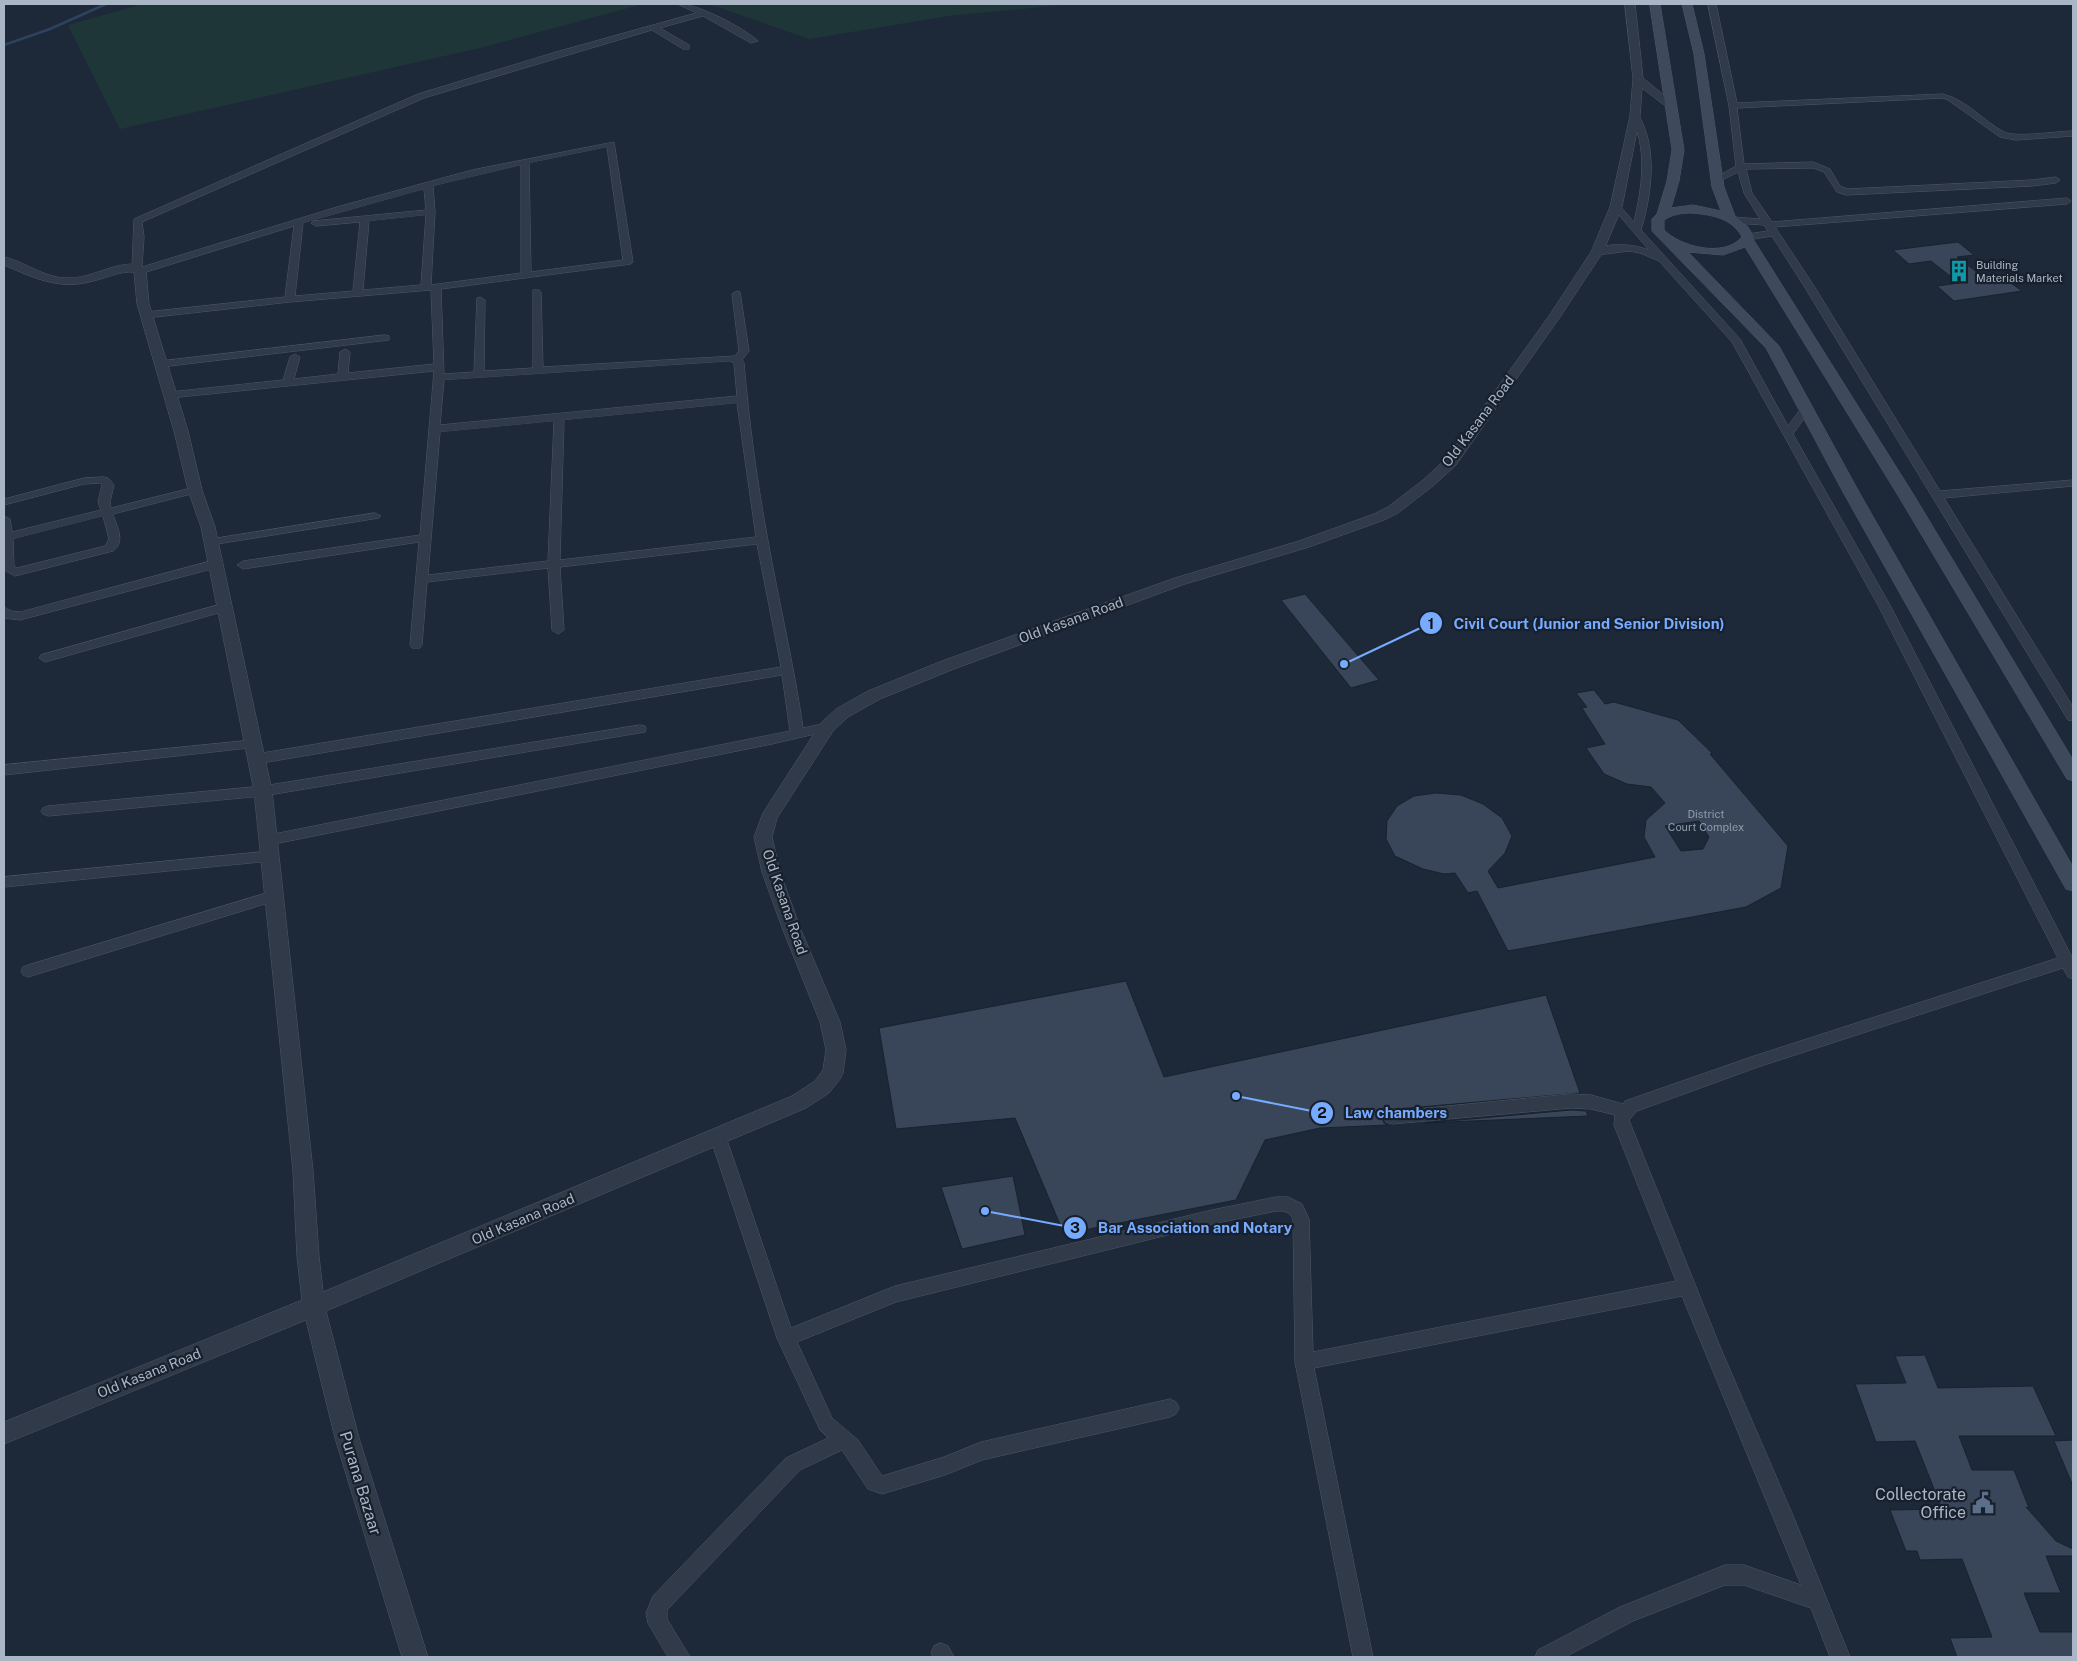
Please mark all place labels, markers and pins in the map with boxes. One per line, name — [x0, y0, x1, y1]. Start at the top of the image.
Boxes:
building icon: Building Materials Market — [1946, 258, 1972, 284]
place label: Building Materials Market — [1976, 259, 2063, 284]
callout: Civil Court (Junior and Senior Division) — [1419, 608, 1735, 638]
callout: Law chambers — [1309, 1098, 1457, 1128]
callout: Bar Association and Notary — [1063, 1213, 1302, 1243]
place label: Collectorate Office — [1875, 1485, 1966, 1522]
public building icon: Collectorate Office — [1970, 1490, 1996, 1516]

